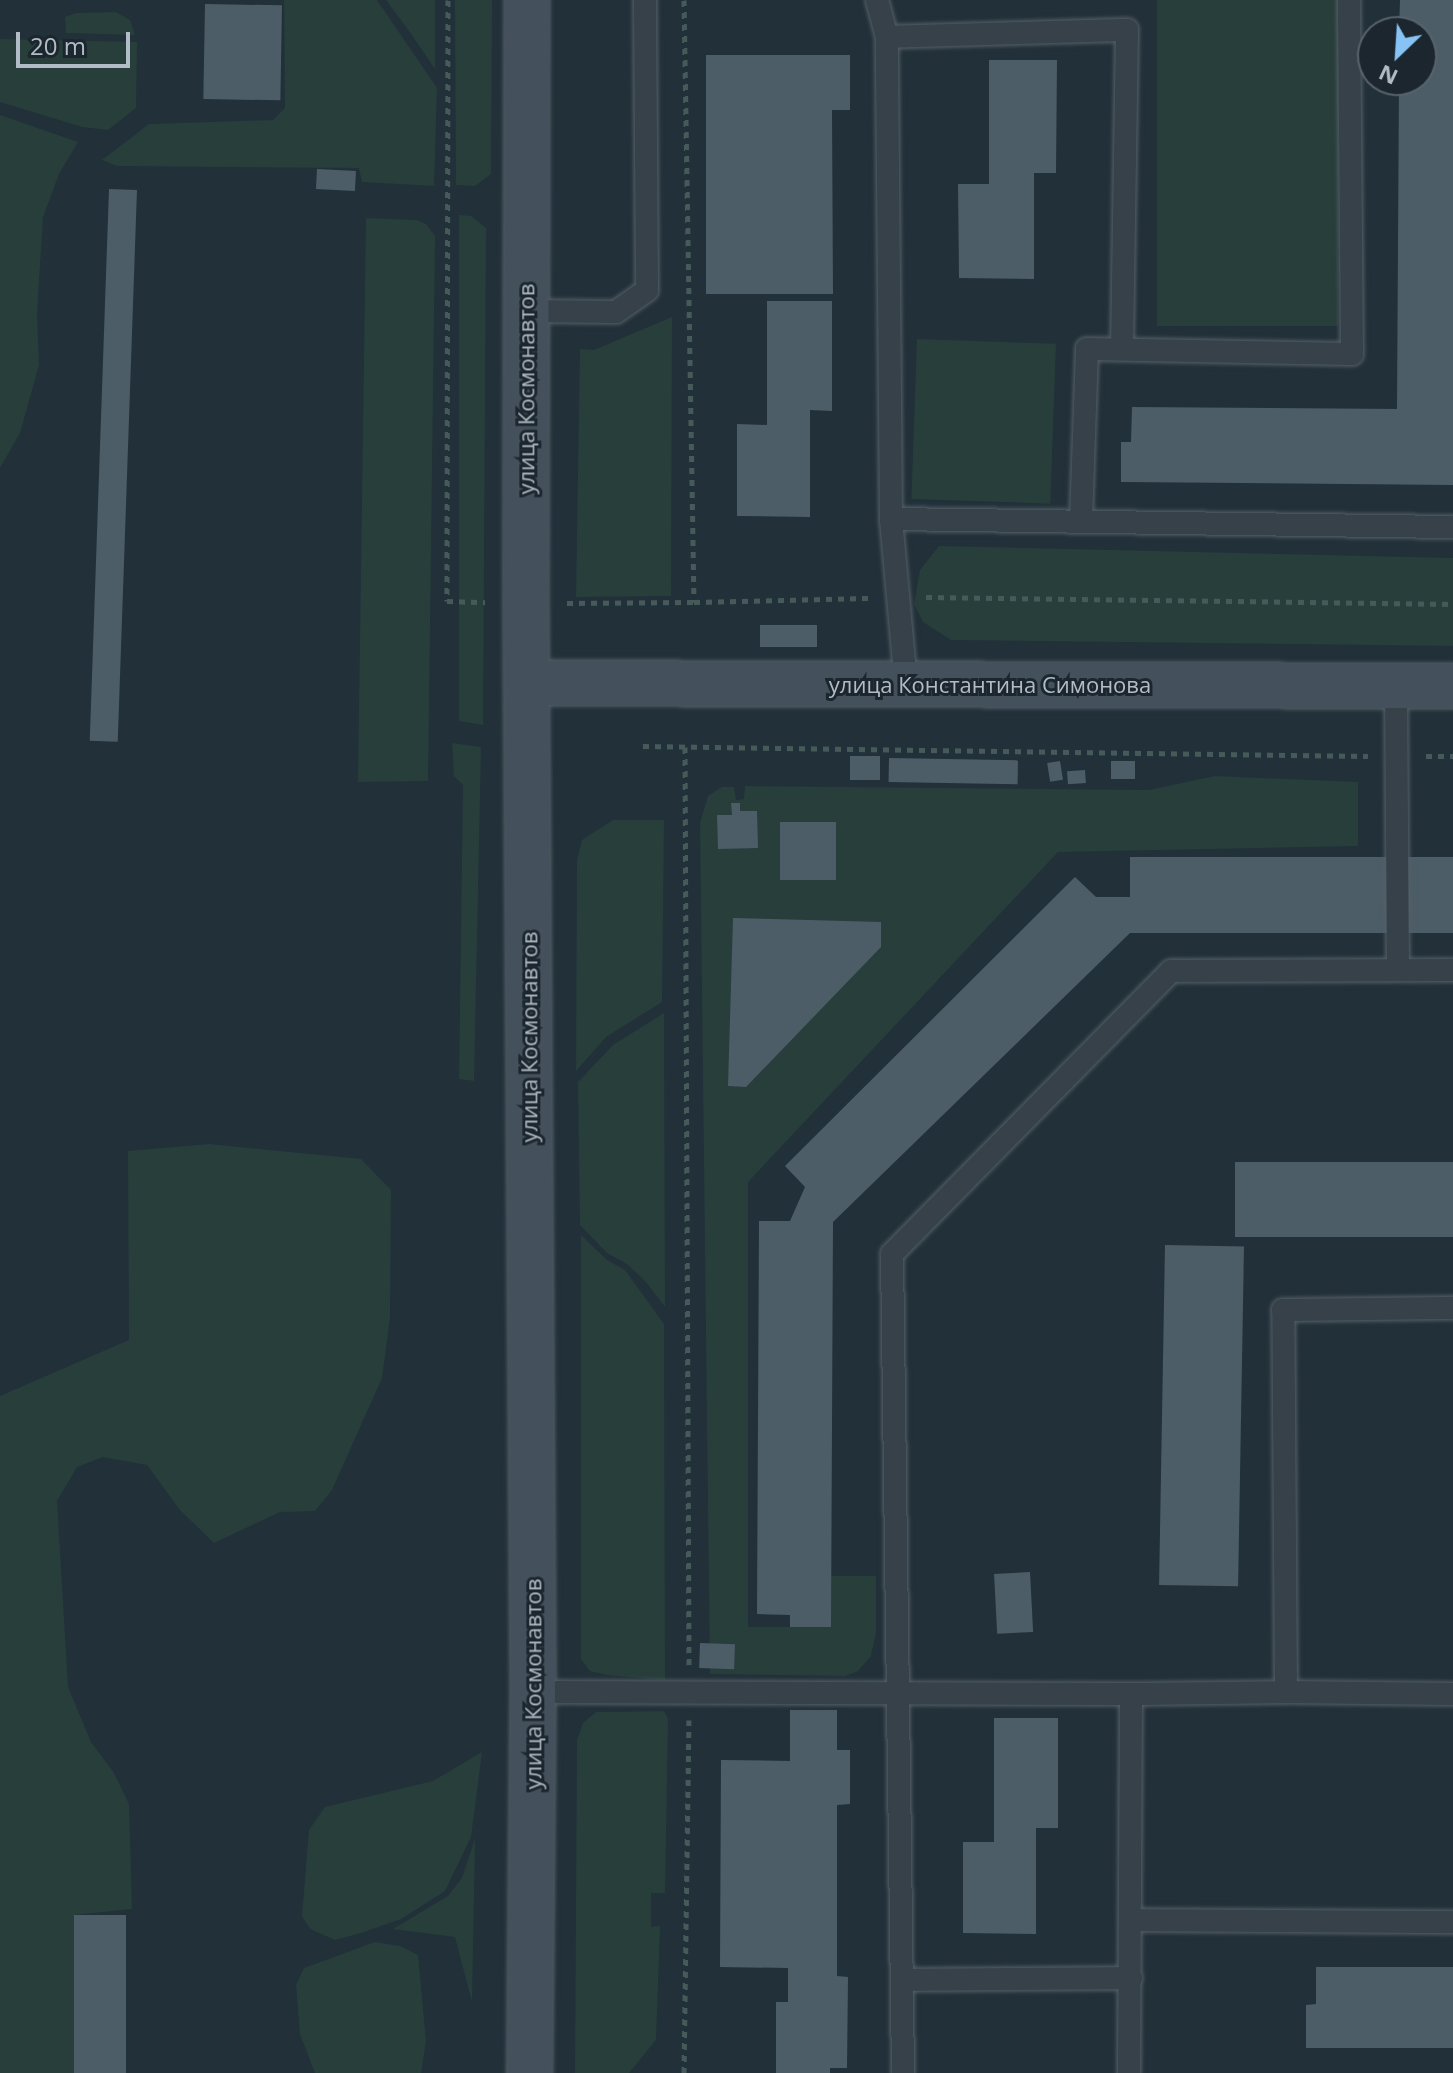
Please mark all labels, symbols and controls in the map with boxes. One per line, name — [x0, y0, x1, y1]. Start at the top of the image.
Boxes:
scale bar — [20, 16, 134, 66]
north arrow — [1357, 16, 1437, 96]
text: 20 m — [30, 29, 86, 62]
text: N — [1373, 59, 1402, 93]
street label: улица Космонавтов — [513, 284, 539, 494]
street label: улица Константина Симонова — [829, 672, 1151, 698]
street label: улица Космонавтов — [516, 932, 542, 1142]
street label: улица Космонавтов — [520, 1579, 546, 1789]

